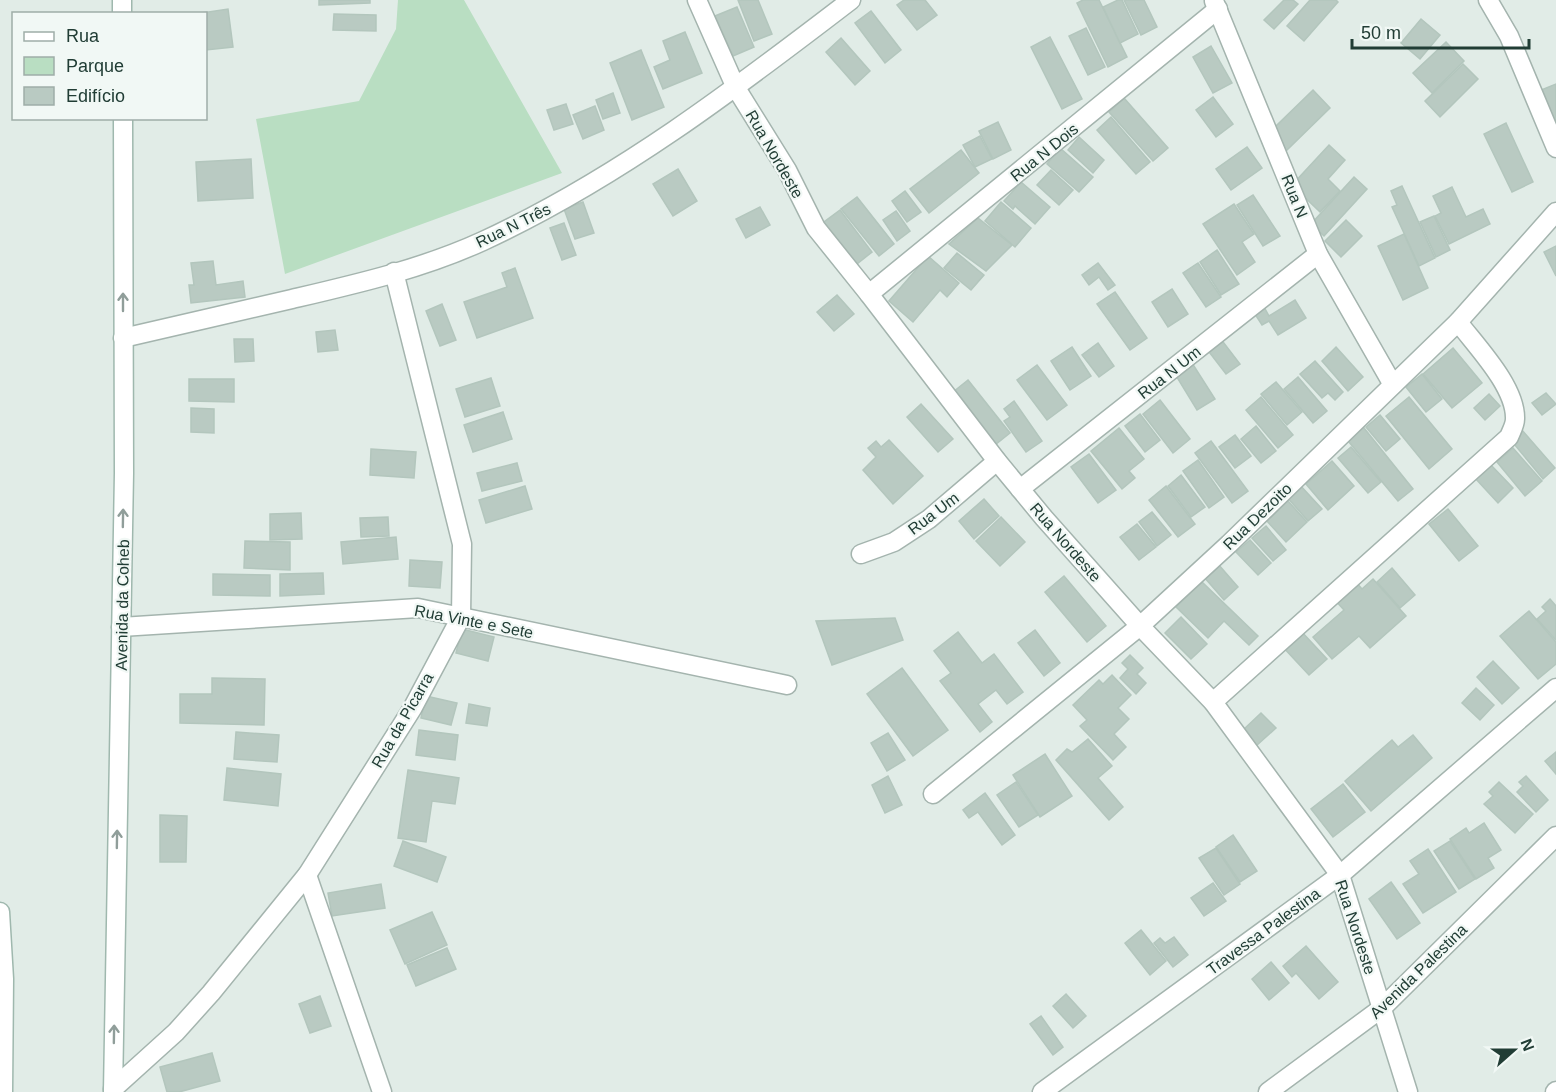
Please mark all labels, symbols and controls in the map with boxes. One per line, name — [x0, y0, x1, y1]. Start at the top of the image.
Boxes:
legend — [12, 12, 207, 120]
scale bar — [1352, 12, 1529, 50]
text: 50 m — [1361, 23, 1401, 43]
text: Rua — [66, 26, 100, 46]
text: Parque — [66, 56, 124, 76]
text: Edifício — [66, 86, 125, 106]
street label: Rua Nordeste — [743, 107, 807, 201]
street label: Rua N Dois — [1007, 120, 1081, 185]
street label: Rua N — [1278, 172, 1311, 220]
street label: Rua N Três — [473, 200, 553, 251]
one-way arrow — [117, 292, 129, 312]
street label: Rua N Um — [1135, 343, 1204, 402]
street label: Rua Dezoito — [1220, 480, 1295, 553]
street label: Rua Um — [905, 489, 962, 538]
street label: Rua Nordeste — [1027, 499, 1104, 585]
one-way arrow — [117, 508, 129, 528]
street label: Avenida da Coheb — [113, 539, 132, 671]
street label: Rua Vinte e Sete — [413, 602, 535, 641]
street label: Rua da Picarra — [368, 670, 437, 771]
one-way arrow — [112, 829, 123, 849]
street label: Rua Nordeste — [1332, 878, 1379, 977]
street label: Travessa Palestina — [1203, 885, 1323, 978]
street label: Avenida Palestina — [1366, 921, 1470, 1022]
north arrow — [1484, 1020, 1544, 1080]
one-way arrow — [108, 1024, 120, 1044]
text: N — [1518, 1036, 1538, 1053]

